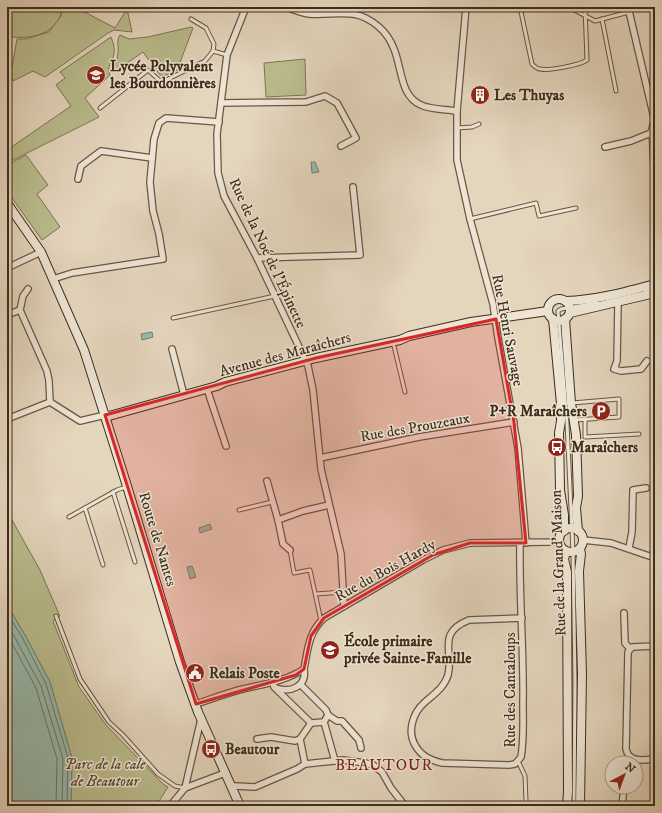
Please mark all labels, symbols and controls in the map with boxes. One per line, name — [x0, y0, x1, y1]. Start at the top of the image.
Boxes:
place label: Lycée Polyvalent les Bourdonnières — [109, 57, 216, 93]
school or university icon: Lycée Polyvalent les Bourdonnières — [85, 64, 107, 86]
building icon: Les Thuyas — [469, 84, 491, 106]
place label: Les Thuyas — [494, 86, 564, 105]
street label: Rue de la Noé de l'Épinette — [224, 175, 311, 331]
street label: Rue Henri Sauvage — [487, 272, 528, 388]
street label: Avenue des Maraîchers — [217, 328, 353, 381]
parking icon: P+R Maraîchers — [590, 400, 612, 422]
place label: P+R Maraîchers — [490, 402, 587, 421]
street label: Rue des Prouzeaux — [359, 408, 472, 446]
bus stop icon: Maraîchers — [546, 436, 568, 458]
place label: Maraîchers — [571, 438, 638, 457]
street label: Rue de la Grand' Maison — [546, 489, 571, 637]
street label: Route de Nantes — [134, 490, 181, 589]
street label: Rue du Bois Hardy — [331, 534, 440, 606]
place label: École primaire privée Sainte-Famille — [343, 631, 472, 668]
street label: Rue des Cantaloups — [501, 632, 520, 748]
school or university icon: École primaire privée Sainte-Famille — [319, 639, 341, 661]
public building icon: Relais Poste — [184, 662, 206, 684]
place label: Relais Poste — [209, 664, 281, 683]
bus stop icon: Beautour — [200, 738, 222, 760]
place label: Beautour — [225, 740, 280, 759]
park label: Parc de la cale de Beautour — [65, 755, 146, 791]
district label: BEAUTOUR — [335, 755, 433, 775]
north arrow — [604, 755, 644, 795]
text: N — [622, 760, 638, 776]

